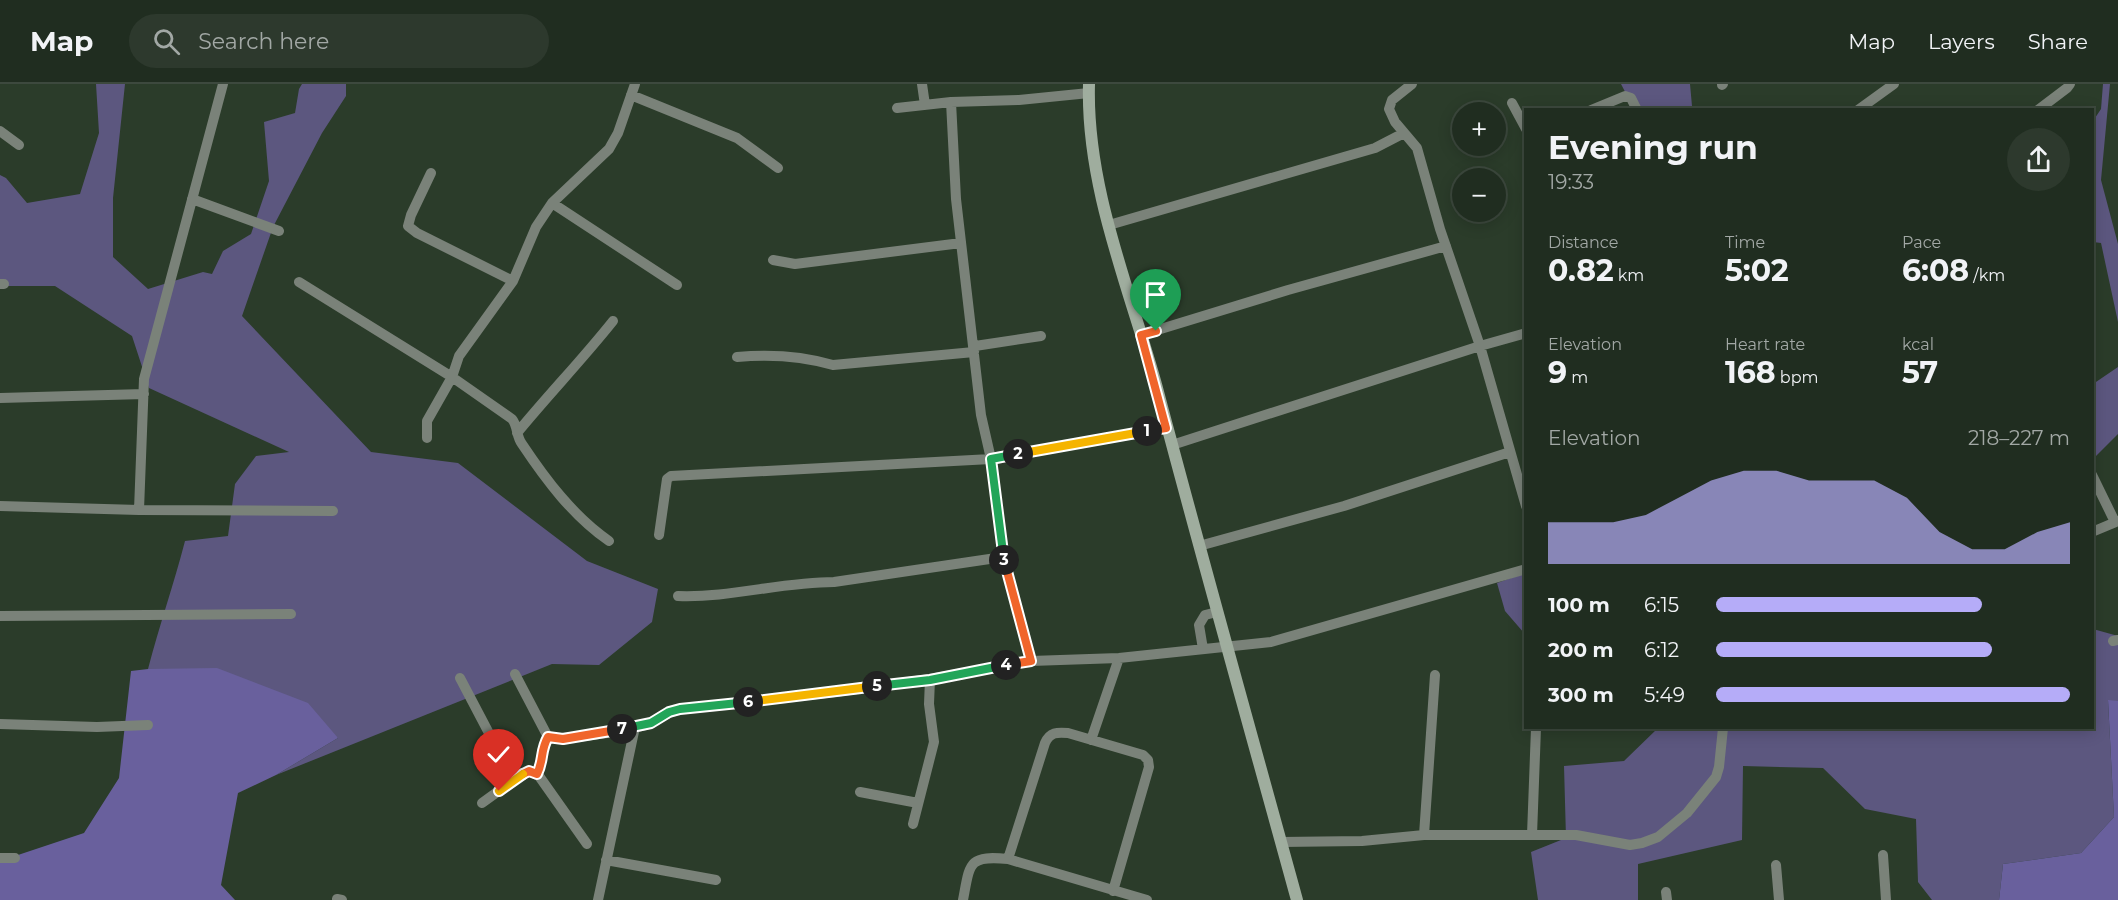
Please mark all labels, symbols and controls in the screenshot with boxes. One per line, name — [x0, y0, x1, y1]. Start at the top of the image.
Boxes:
search box — [129, 14, 549, 68]
text: Map — [30, 24, 93, 58]
icon: search — [150, 25, 183, 58]
text: Search here — [198, 28, 329, 55]
text: Map — [1848, 29, 1895, 54]
text: Layers — [1928, 29, 1995, 54]
text: Share — [2028, 29, 2088, 54]
map controls — [1452, 102, 1506, 222]
button: + — [1452, 102, 1506, 156]
text: Evening run — [1548, 127, 1758, 167]
button: share — [2007, 128, 2070, 191]
button: − — [1452, 168, 1506, 222]
text: 19:33 — [1548, 170, 1594, 194]
text: Distance — [1548, 233, 1618, 252]
text: Time — [1725, 233, 1765, 252]
text: Pace — [1902, 233, 1941, 252]
text: 0.82 — [1548, 252, 1614, 289]
text: 5:02 — [1725, 252, 1789, 289]
text: 6:08 — [1902, 252, 1969, 289]
text: km — [1614, 266, 1644, 285]
text: /km — [1969, 266, 2005, 285]
pin — [1130, 269, 1181, 331]
icon: arrive — [1139, 278, 1172, 311]
text: Elevation — [1548, 335, 1622, 354]
text: Heart rate — [1725, 335, 1805, 354]
text: kcal — [1902, 335, 1934, 354]
text: 9 — [1548, 354, 1567, 391]
text: 168 — [1725, 354, 1776, 391]
text: 57 — [1902, 354, 1938, 391]
text: m — [1567, 368, 1588, 387]
text: bpm — [1776, 368, 1819, 387]
pin: 1 — [1132, 416, 1162, 446]
text: 1 — [1144, 421, 1150, 440]
text: Elevation — [1548, 426, 1640, 450]
text: 218–227 m — [1968, 426, 2070, 450]
pin: 2 — [1003, 439, 1033, 469]
text: 2 — [1013, 444, 1023, 463]
pin: 3 — [989, 545, 1019, 575]
text: 3 — [999, 550, 1009, 569]
text: 100 m — [1548, 593, 1610, 617]
text: 6:15 — [1644, 593, 1679, 617]
text: 200 m — [1548, 638, 1614, 662]
text: 6:12 — [1644, 638, 1679, 662]
pin: 4 — [991, 650, 1021, 680]
text: 4 — [1000, 655, 1012, 674]
pin: 5 — [862, 671, 892, 701]
text: 5 — [872, 676, 882, 695]
text: 300 m — [1548, 683, 1614, 707]
text: 5:49 — [1644, 683, 1685, 707]
pin: 6 — [733, 687, 763, 717]
text: 6 — [743, 692, 753, 711]
pin: 7 — [607, 714, 637, 744]
text: 7 — [617, 719, 627, 738]
pin — [473, 729, 524, 791]
icon: check — [482, 738, 515, 771]

